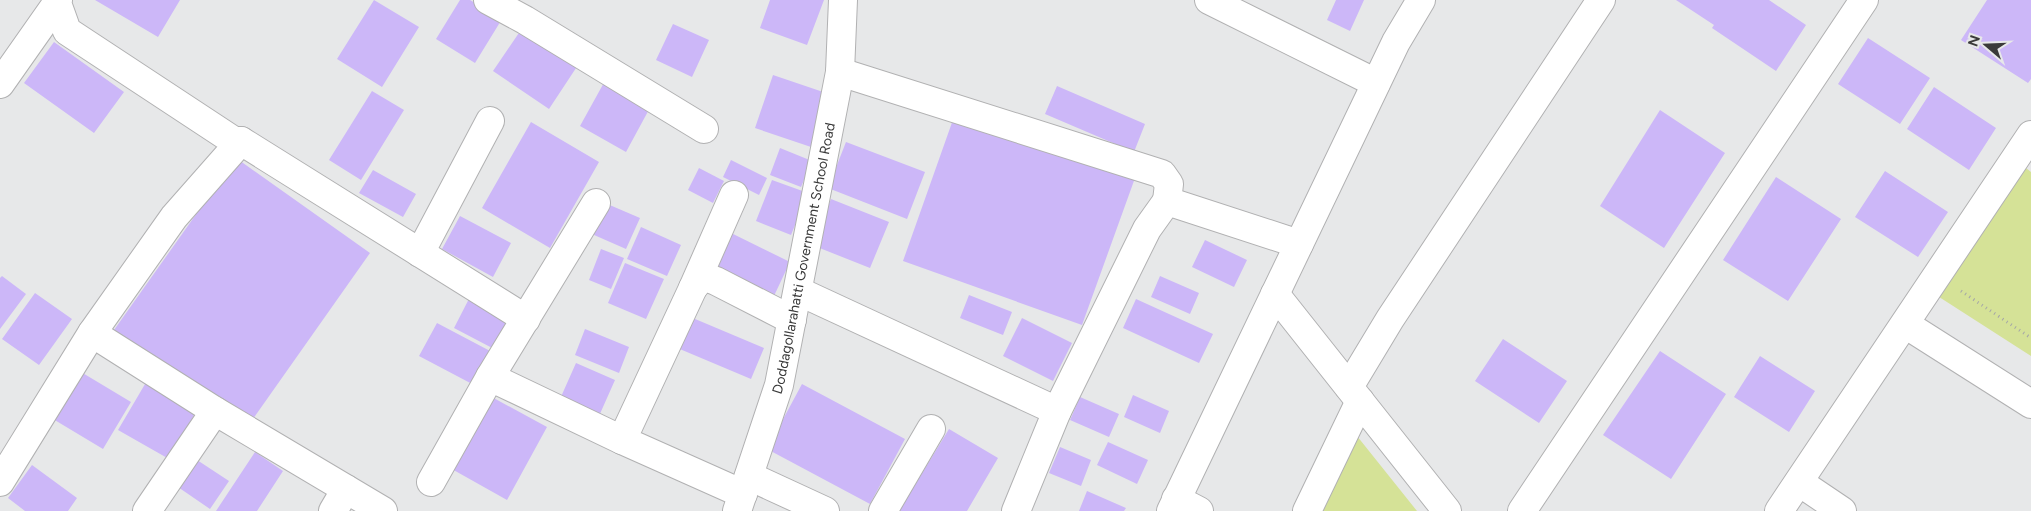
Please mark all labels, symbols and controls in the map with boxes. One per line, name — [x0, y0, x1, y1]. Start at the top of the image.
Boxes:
north arrow — [1961, 20, 2011, 70]
text: N — [1964, 33, 1984, 49]
street label: Doddagollarahatti Government School Road — [768, 121, 838, 396]

